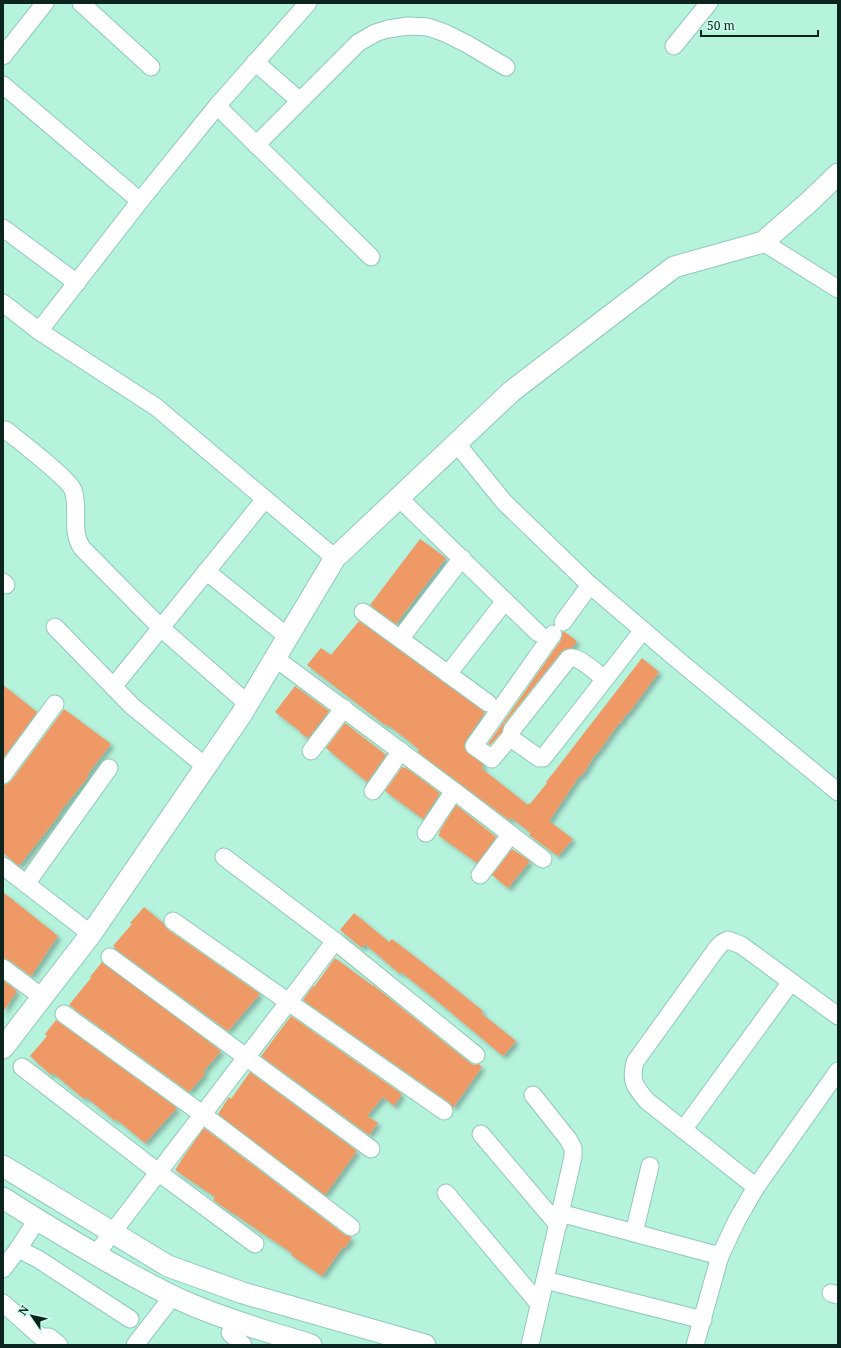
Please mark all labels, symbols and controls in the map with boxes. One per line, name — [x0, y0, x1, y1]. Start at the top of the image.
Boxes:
scale bar — [701, 12, 818, 38]
text: 50 m — [707, 17, 735, 34]
north arrow — [12, 1296, 52, 1336]
text: N — [15, 1302, 32, 1318]

